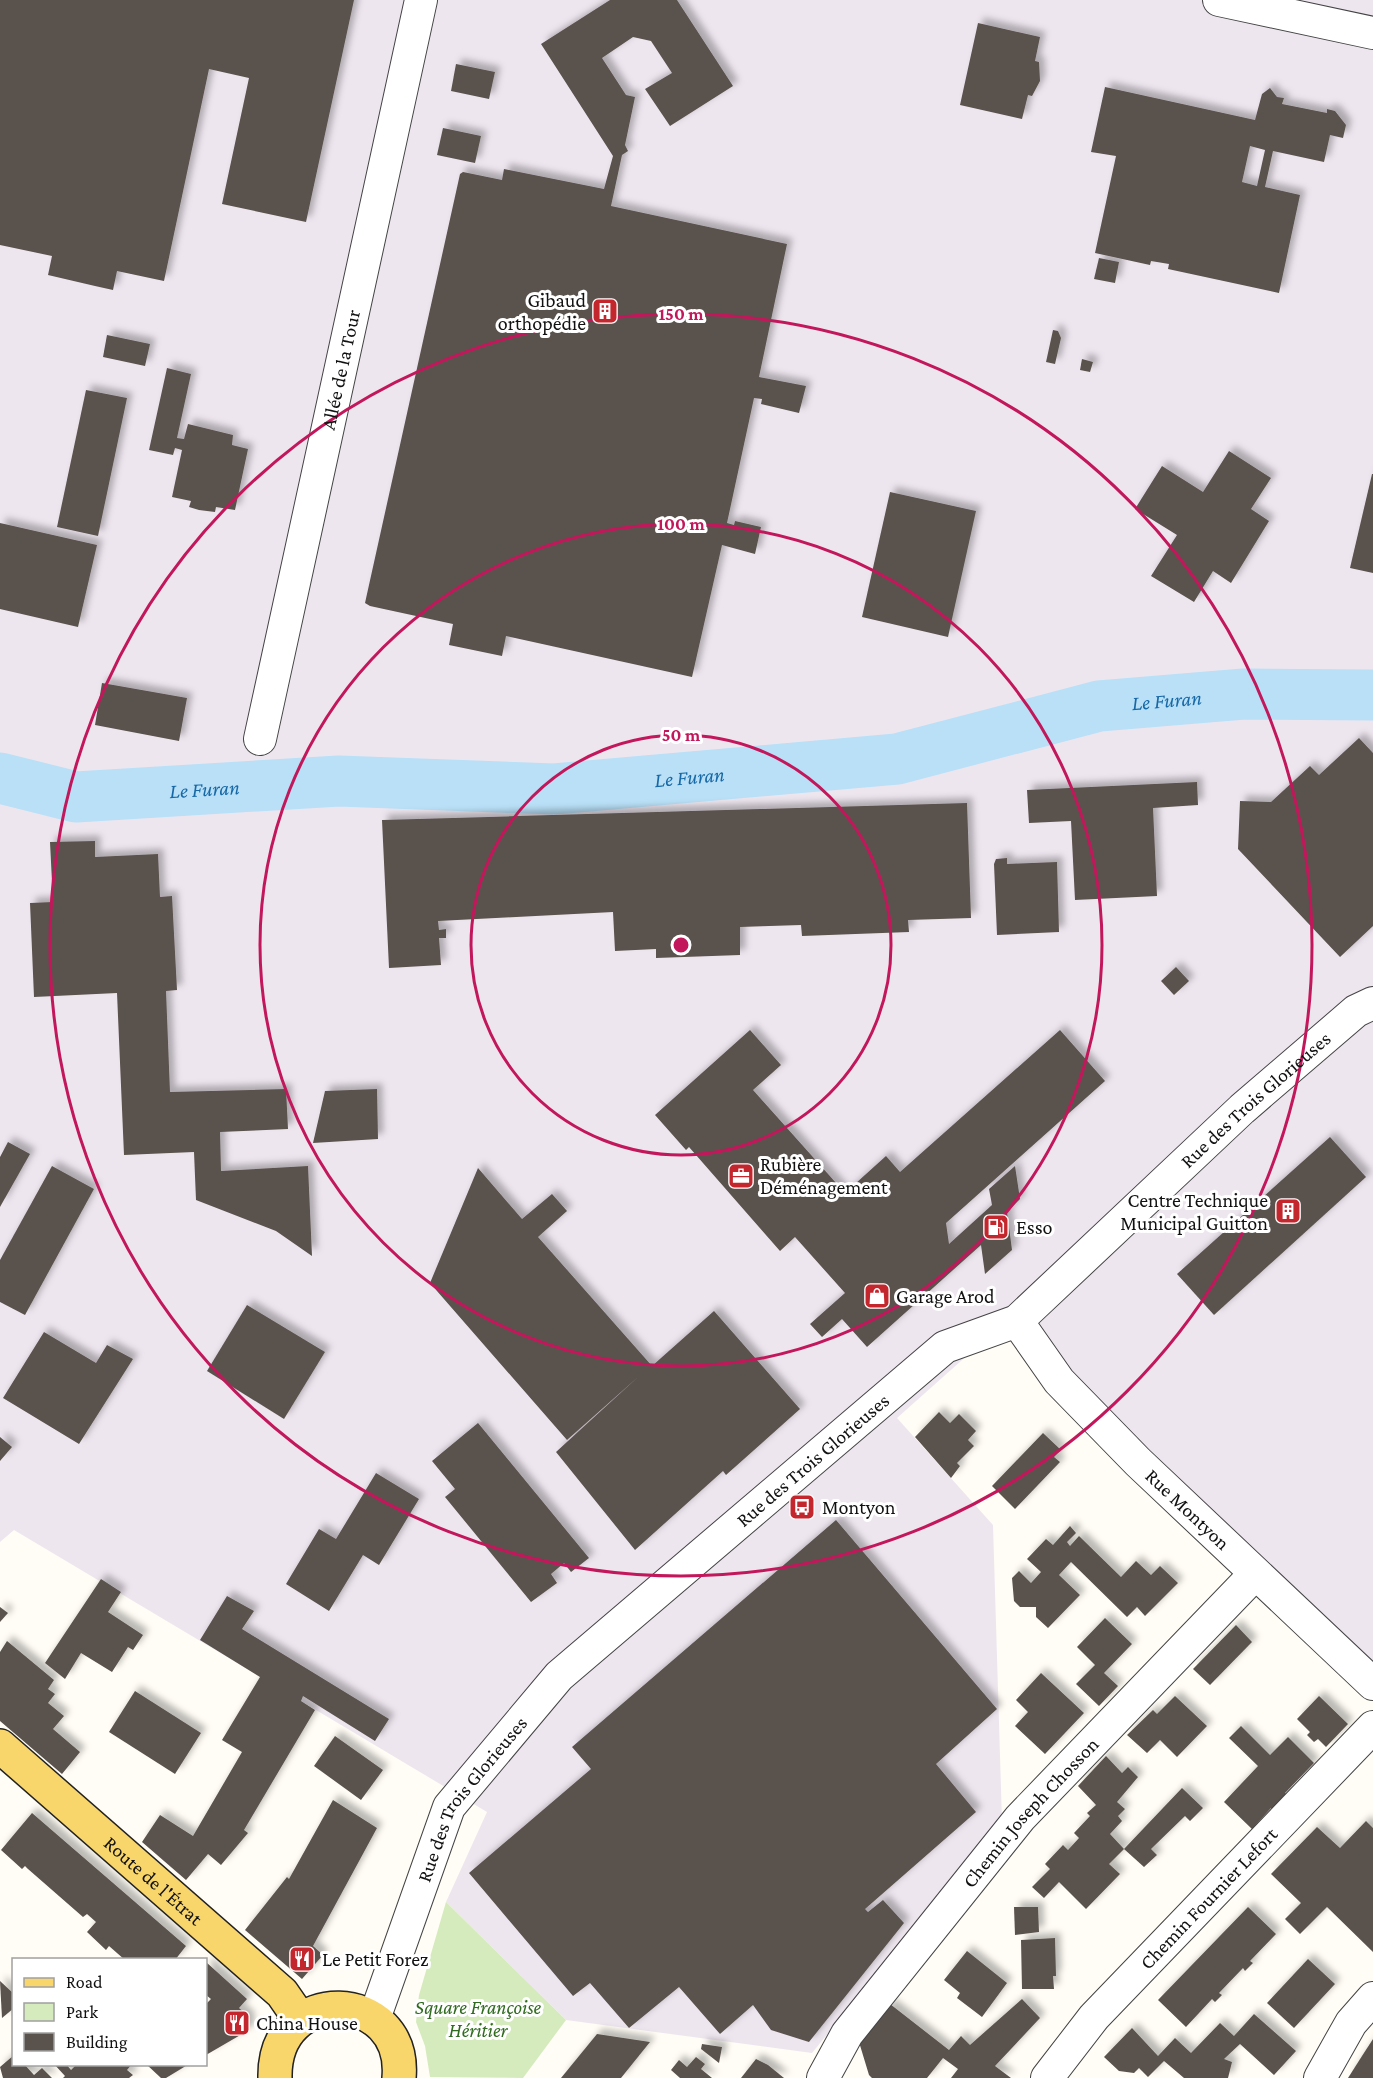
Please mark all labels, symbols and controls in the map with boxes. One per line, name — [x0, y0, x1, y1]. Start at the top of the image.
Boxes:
place label: Gibaud orthopédie — [498, 289, 586, 335]
building icon: Gibaud orthopédie — [590, 296, 620, 326]
text: 150 m — [658, 304, 704, 324]
street label: Allée de la Tour — [317, 308, 364, 432]
text: 100 m — [657, 514, 705, 534]
water label: Le Furan — [1131, 686, 1203, 715]
text: 50 m — [662, 725, 701, 745]
water label: Le Furan — [653, 762, 726, 792]
water label: Le Furan — [169, 775, 240, 803]
centre of rings — [671, 935, 691, 955]
street label: Rue des Trois Glorieuses — [1176, 1027, 1335, 1172]
place label: Rubière Déménagement — [760, 1153, 888, 1199]
office icon: Rubière Déménagement — [726, 1161, 756, 1191]
place label: Centre Technique Municipal Guitton — [1120, 1189, 1268, 1235]
building icon: Centre Technique Municipal Guitton — [1273, 1196, 1303, 1226]
fuel station icon: Esso — [981, 1212, 1011, 1242]
place label: Esso — [1016, 1216, 1053, 1238]
shop icon: Garage Arod — [862, 1281, 892, 1311]
place label: Garage Arod — [896, 1285, 995, 1308]
street label: Rue des Trois Glorieuses — [732, 1389, 893, 1531]
street label: Rue Montyon — [1141, 1464, 1235, 1554]
bus stop icon: Montyon — [787, 1492, 817, 1522]
place label: Montyon — [822, 1496, 896, 1519]
street label: Rue des Trois Glorieuses — [412, 1712, 531, 1885]
street label: Chemin Joseph Chosson — [958, 1732, 1103, 1892]
street label: Chemin Fournier Lefort — [1135, 1822, 1282, 1974]
street label: Route de l'Étrat — [100, 1832, 207, 1930]
restaurant icon: Le Petit Forez — [287, 1944, 317, 1974]
place label: Le Petit Forez — [322, 1948, 428, 1970]
legend — [12, 1958, 207, 2066]
text: Road — [66, 1972, 103, 1992]
park label: Square Françoise Héritier — [415, 1996, 542, 2041]
text: Park — [66, 2002, 98, 2022]
restaurant icon: China House — [222, 2008, 252, 2038]
place label: China House — [256, 2012, 358, 2034]
text: Building — [66, 2032, 128, 2052]

